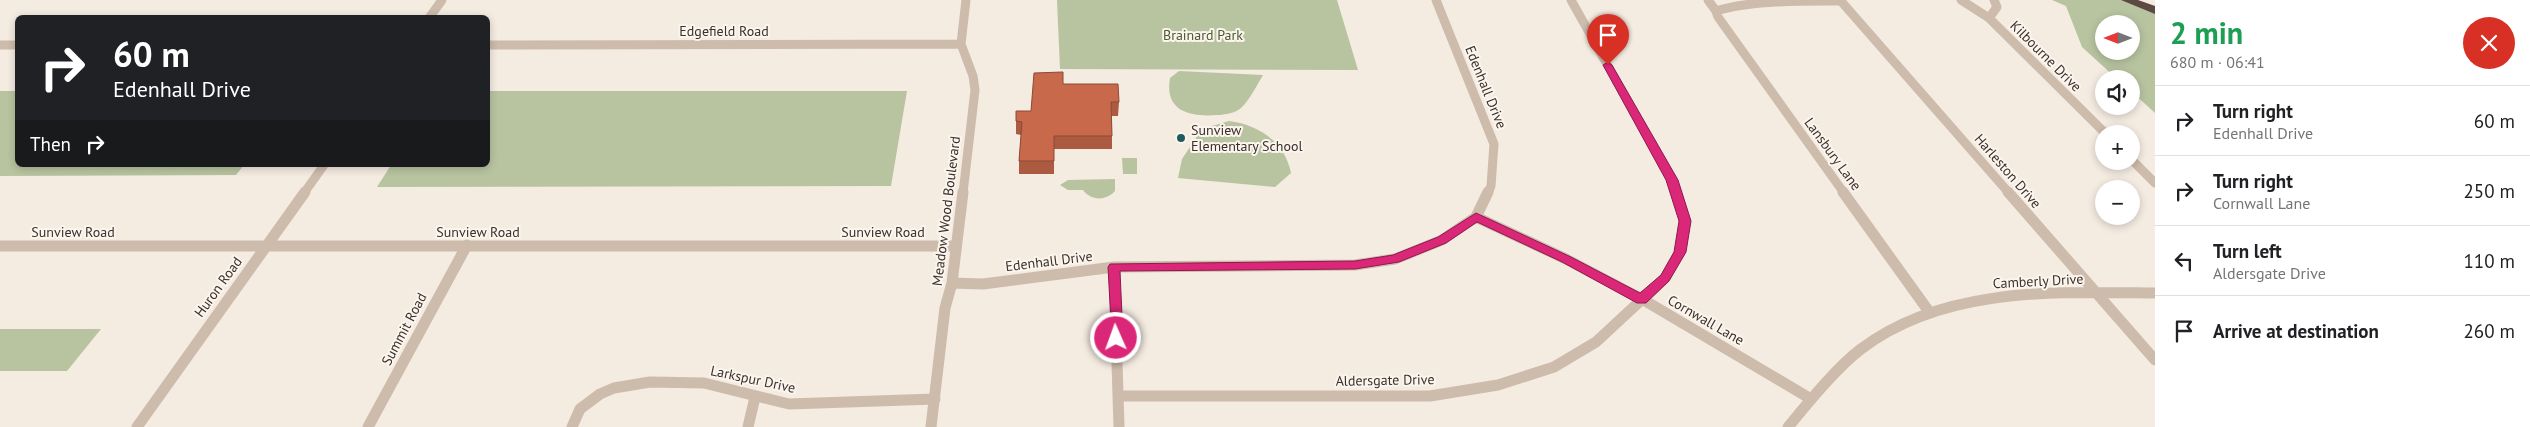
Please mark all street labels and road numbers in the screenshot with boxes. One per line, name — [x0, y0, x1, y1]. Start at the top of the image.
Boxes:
street label: Kilbourne Drive — [2007, 17, 2085, 95]
street label: Edgefield Road — [679, 22, 769, 40]
street label: Edenhall Drive — [1461, 43, 1511, 131]
street label: Lansbury Lane — [1801, 114, 1865, 194]
street label: Harleston Drive — [1971, 130, 2045, 212]
street label: Meadow Wood Boulevard — [928, 135, 964, 287]
street label: Sunview Road — [31, 223, 115, 241]
street label: Sunview Road — [436, 223, 520, 241]
street label: Sunview Road — [841, 223, 925, 241]
street label: Edenhall Drive — [1004, 247, 1094, 275]
street label: Huron Road — [190, 253, 246, 321]
street label: Camberly Drive — [1992, 270, 2084, 292]
street label: Summit Road — [377, 290, 431, 368]
street label: Cornwall Lane — [1665, 291, 1747, 349]
street label: Larkspur Drive — [709, 361, 797, 397]
street label: Aldersgate Drive — [1335, 370, 1435, 390]

